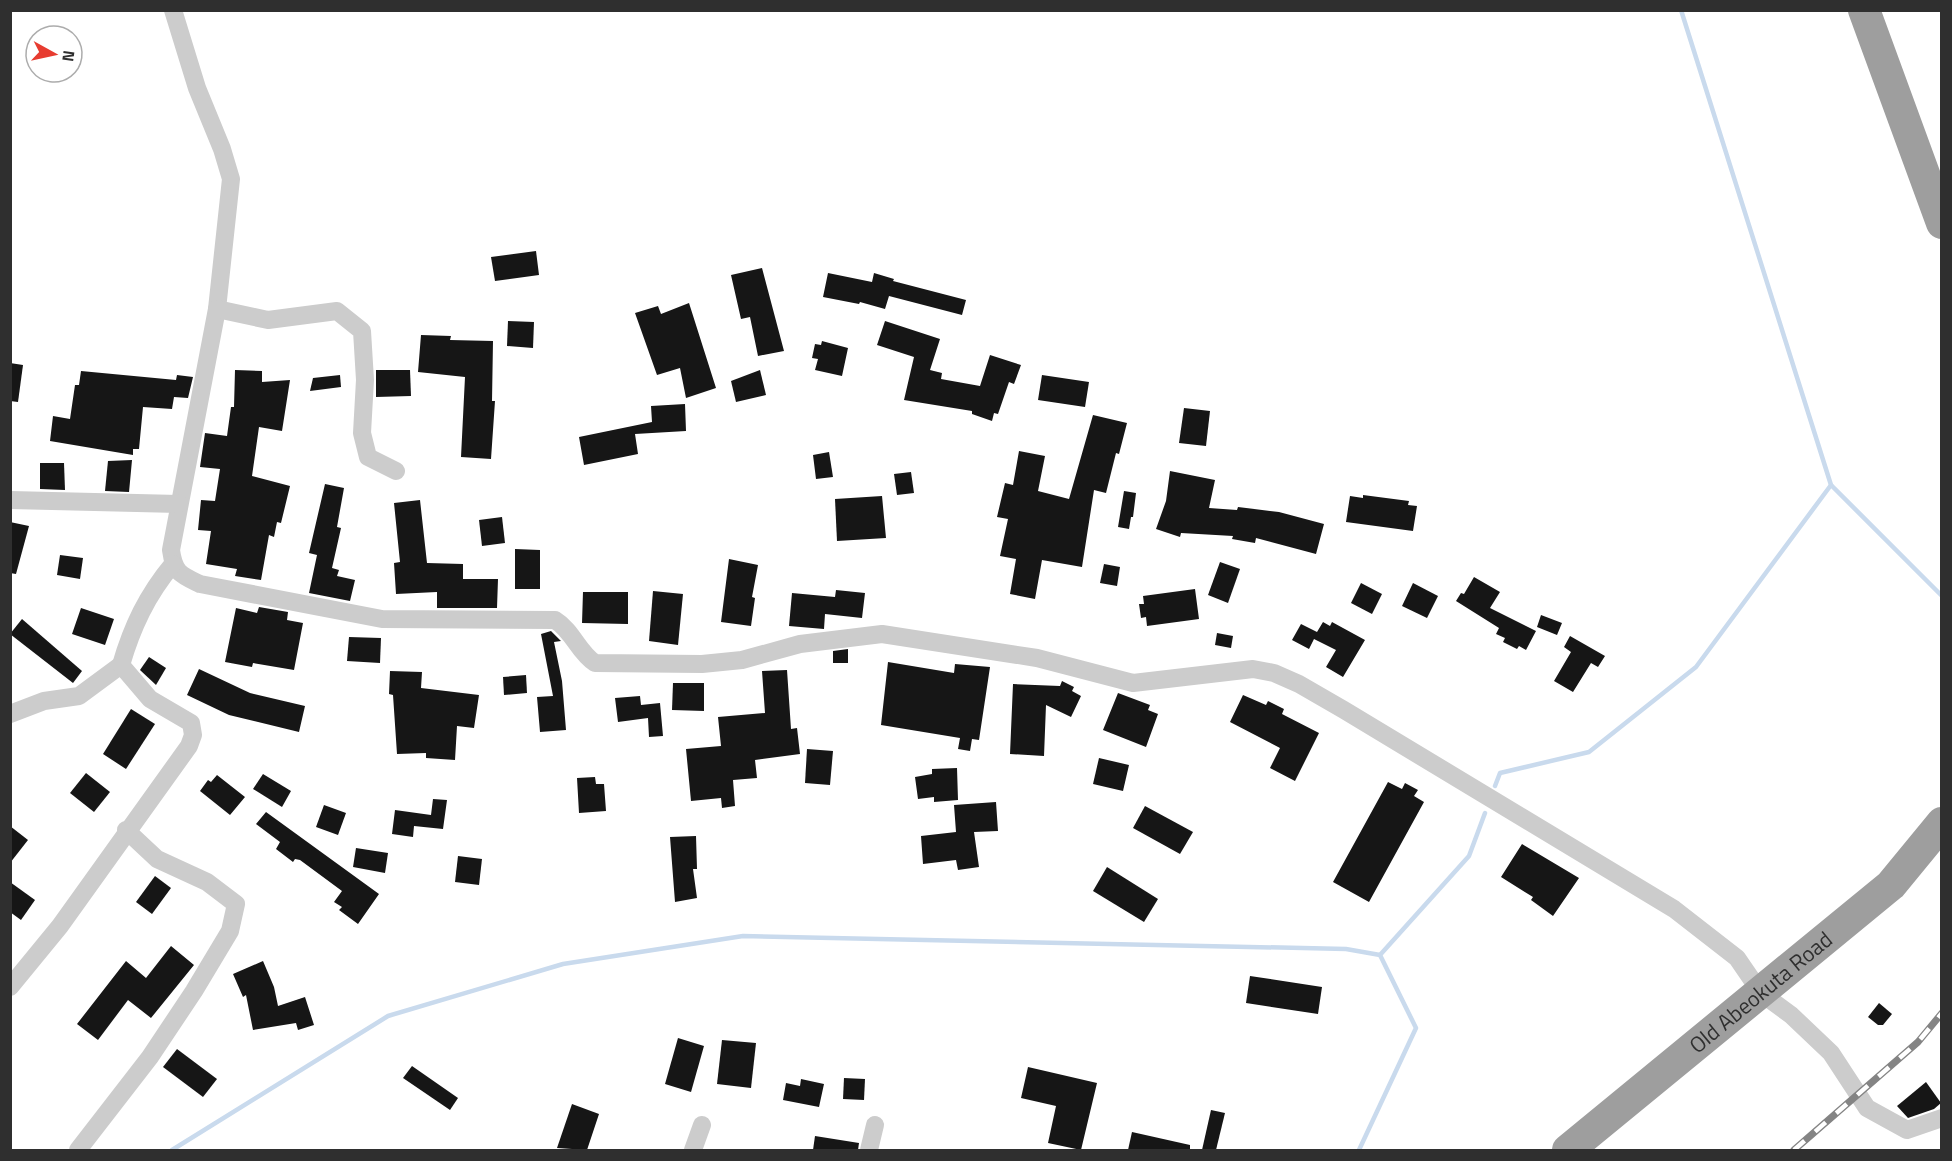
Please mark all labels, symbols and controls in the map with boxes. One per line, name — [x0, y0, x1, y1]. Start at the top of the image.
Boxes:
north arrow — [24, 24, 84, 84]
text: N — [56, 49, 82, 63]
street label: Old Abeokuta Road — [1681, 923, 1840, 1061]

